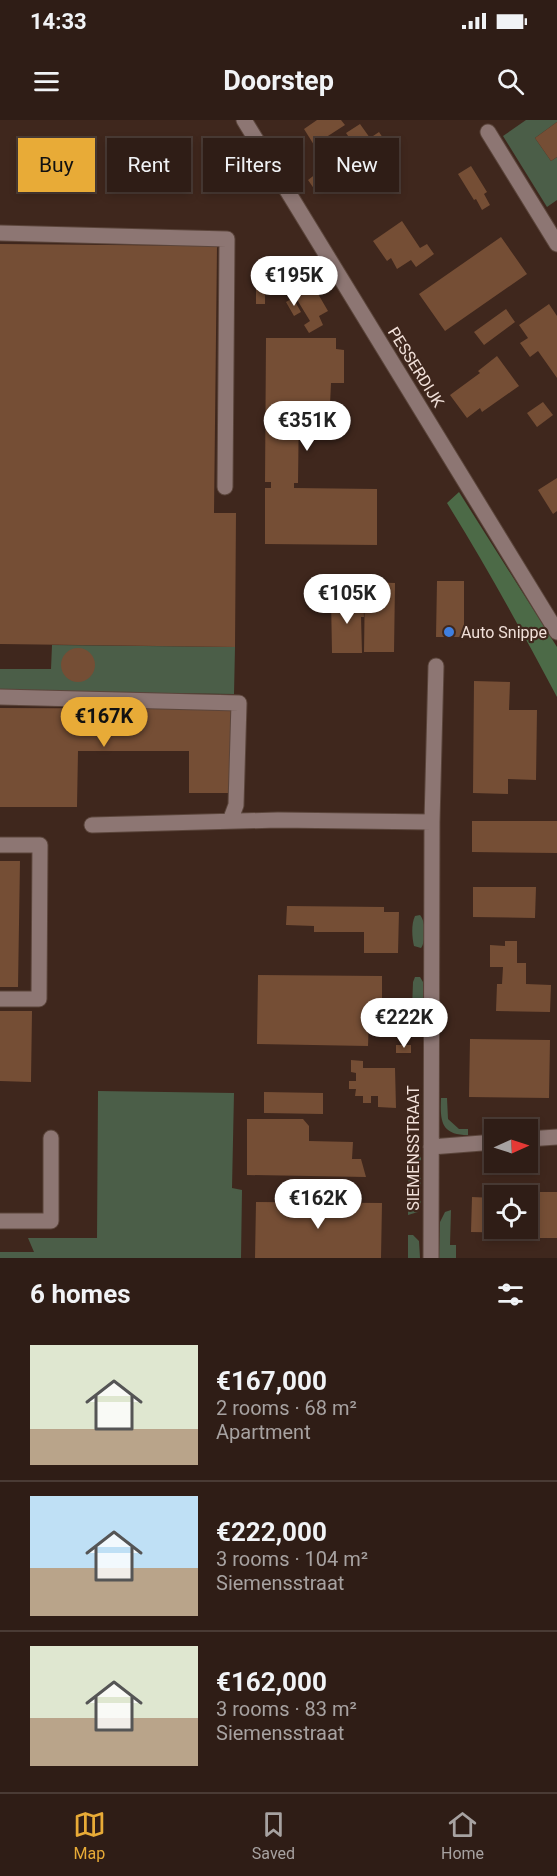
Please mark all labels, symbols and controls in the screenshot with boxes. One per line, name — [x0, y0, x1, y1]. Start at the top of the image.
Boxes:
text: 14:33 — [30, 9, 87, 34]
icon: menu — [30, 65, 63, 98]
text: Doorstep — [223, 65, 334, 97]
icon: search — [494, 65, 527, 98]
chip: Buy — [18, 138, 95, 192]
chip: Rent — [107, 138, 191, 192]
chip: Filters — [203, 138, 303, 192]
chip: New — [315, 138, 399, 192]
pin: €195K — [252, 256, 336, 307]
text: €195K — [265, 263, 323, 287]
street label: PESSERDIJK — [384, 323, 449, 411]
pin: €351K — [265, 401, 349, 452]
text: €351K — [278, 408, 336, 432]
pin: €105K — [305, 574, 389, 625]
text: €105K — [318, 581, 376, 605]
place label: Auto Snippe — [461, 623, 547, 642]
marker: Auto Snippe — [442, 625, 456, 639]
pin: €167K — [62, 697, 146, 748]
text: €167K — [75, 704, 133, 728]
pin: €222K — [362, 998, 446, 1049]
text: €222K — [375, 1005, 433, 1029]
street label: SIEMENSSTRAAT — [404, 1085, 423, 1211]
north arrow — [484, 1119, 538, 1173]
map controls — [484, 1119, 538, 1239]
pin: €162K — [276, 1179, 360, 1230]
button: locate — [484, 1185, 538, 1239]
text: €162K — [289, 1186, 347, 1210]
icon: filters — [494, 1278, 527, 1311]
text: 6 homes — [30, 1279, 131, 1309]
text: €167,000 — [216, 1366, 327, 1396]
icon: home — [78, 1369, 150, 1441]
text: 2 rooms · 68 m² — [216, 1396, 357, 1420]
text: Apartment — [216, 1420, 311, 1444]
text: €222,000 — [216, 1517, 327, 1547]
icon: home — [78, 1520, 150, 1592]
text: 3 rooms · 104 m² — [216, 1547, 368, 1571]
text: Siemensstraat — [216, 1571, 344, 1595]
text: €162,000 — [216, 1667, 327, 1697]
icon: home — [78, 1670, 150, 1742]
text: 3 rooms · 83 m² — [216, 1697, 357, 1721]
text: Siemensstraat — [216, 1721, 344, 1745]
tab: Map — [73, 1808, 106, 1863]
tab: Saved — [252, 1808, 295, 1863]
tab: Home — [441, 1808, 484, 1863]

